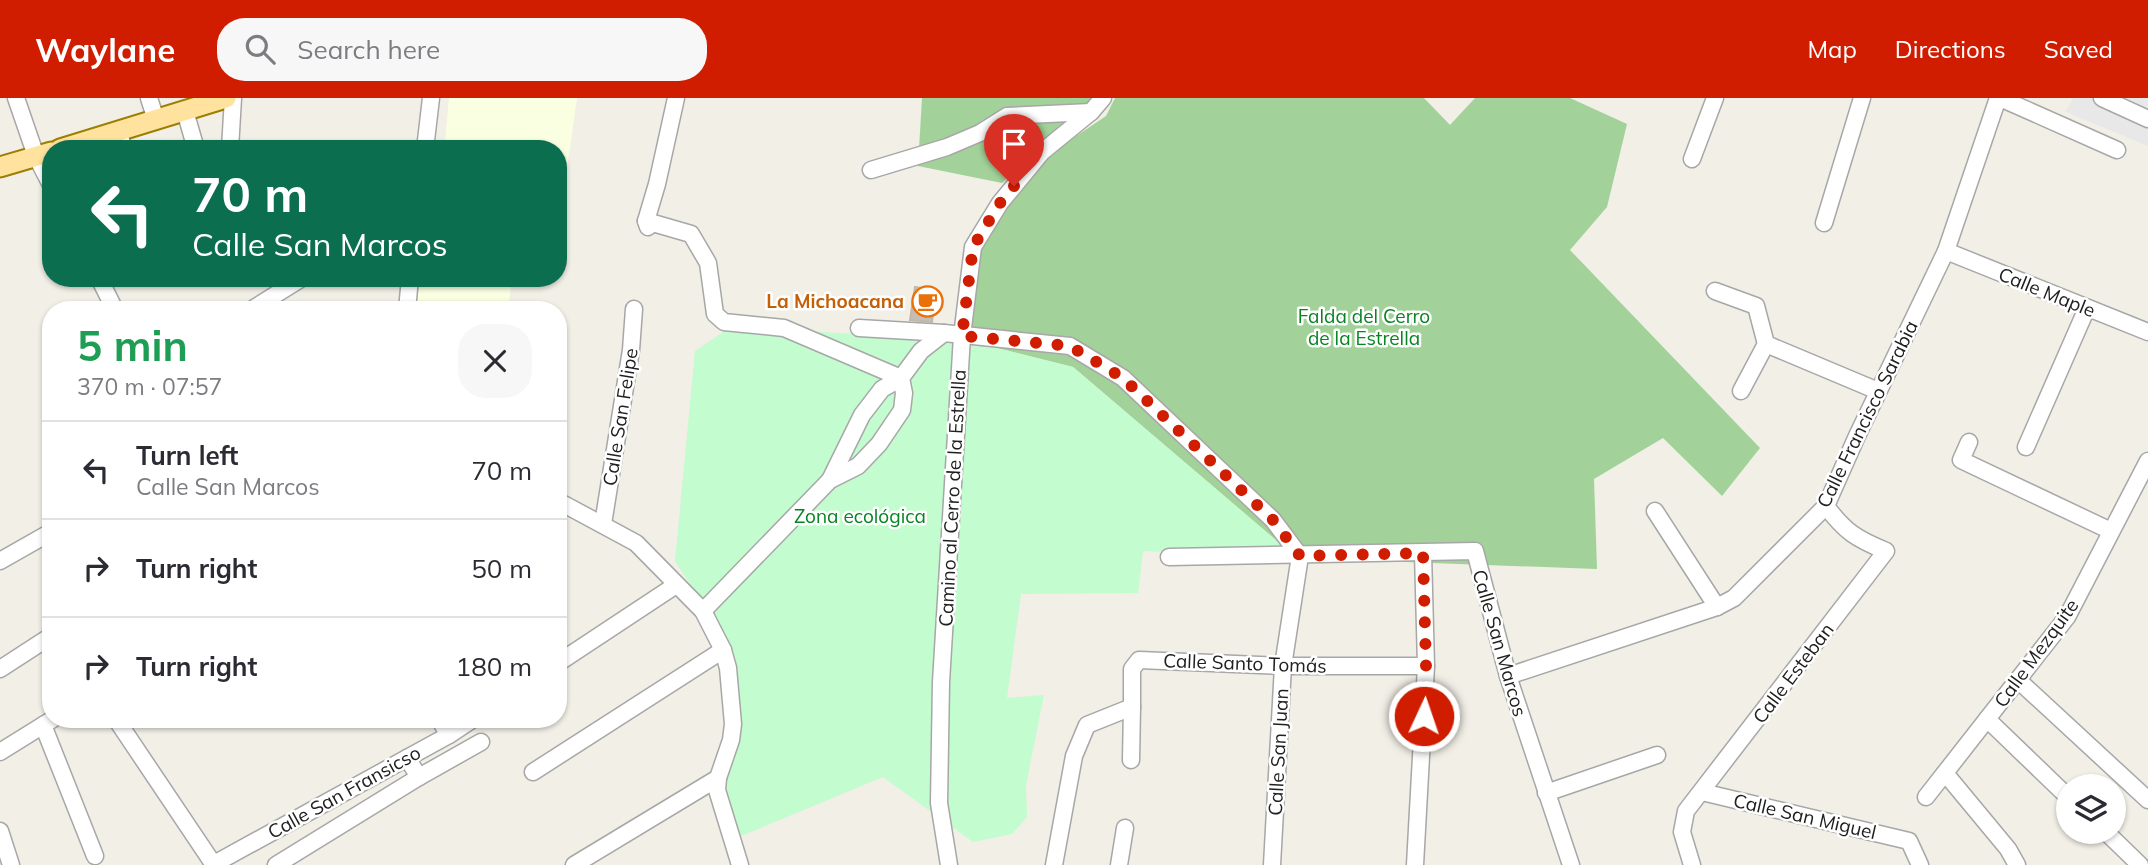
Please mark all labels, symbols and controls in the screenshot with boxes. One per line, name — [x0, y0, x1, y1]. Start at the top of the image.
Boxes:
search box — [217, 18, 707, 81]
text: Waylane — [35, 29, 175, 70]
icon: search — [241, 30, 279, 68]
text: Search here — [297, 33, 440, 66]
text: Map — [1807, 34, 1857, 64]
text: Directions — [1895, 34, 2006, 64]
text: Saved — [2044, 34, 2113, 64]
pin — [984, 114, 1044, 186]
icon: arrive — [995, 125, 1033, 163]
text: 70 m — [192, 163, 308, 224]
icon: left — [77, 168, 168, 259]
text: Calle San Marcos — [192, 224, 448, 264]
street label: Calle Maple — [1995, 262, 2099, 322]
cafe icon: La Michoacana — [910, 284, 944, 318]
place label: La Michoacana — [766, 289, 904, 313]
park label: Falda del Cerro de la Estrella — [1298, 304, 1430, 350]
street label: Calle Francisco Sarabia — [1811, 316, 1923, 512]
text: 5 min — [77, 319, 188, 372]
button: close — [458, 324, 532, 398]
street label: Calle San Felipe — [597, 346, 643, 488]
street label: Camino al Cerro de la Estrella — [933, 369, 971, 627]
text: 370 m · 07:57 — [77, 372, 222, 401]
text: Turn left — [136, 439, 238, 472]
icon: left — [77, 451, 115, 489]
text: 70 m — [471, 454, 532, 487]
text: Calle San Marcos — [136, 472, 320, 501]
park label: Zona ecológica — [794, 504, 926, 528]
icon: right — [77, 549, 115, 587]
text: Turn right — [136, 552, 257, 585]
text: 50 m — [471, 552, 532, 585]
street label: Calle San Marcos — [1468, 567, 1532, 719]
street label: Calle Mezquite — [1989, 594, 2083, 712]
street label: Calle Esteban — [1747, 618, 1839, 728]
icon: right — [77, 647, 115, 685]
street label: Calle Santo Tomás — [1163, 648, 1327, 678]
text: Turn right — [136, 650, 257, 683]
text: 180 m — [456, 650, 532, 683]
position arrow — [1387, 679, 1461, 753]
street label: Calle San Juan — [1263, 688, 1293, 816]
street label: Calle San Fransicso — [263, 740, 425, 844]
map controls — [2056, 774, 2126, 844]
button: layers — [2056, 774, 2126, 844]
street label: Calle San Miguel — [1731, 788, 1879, 844]

